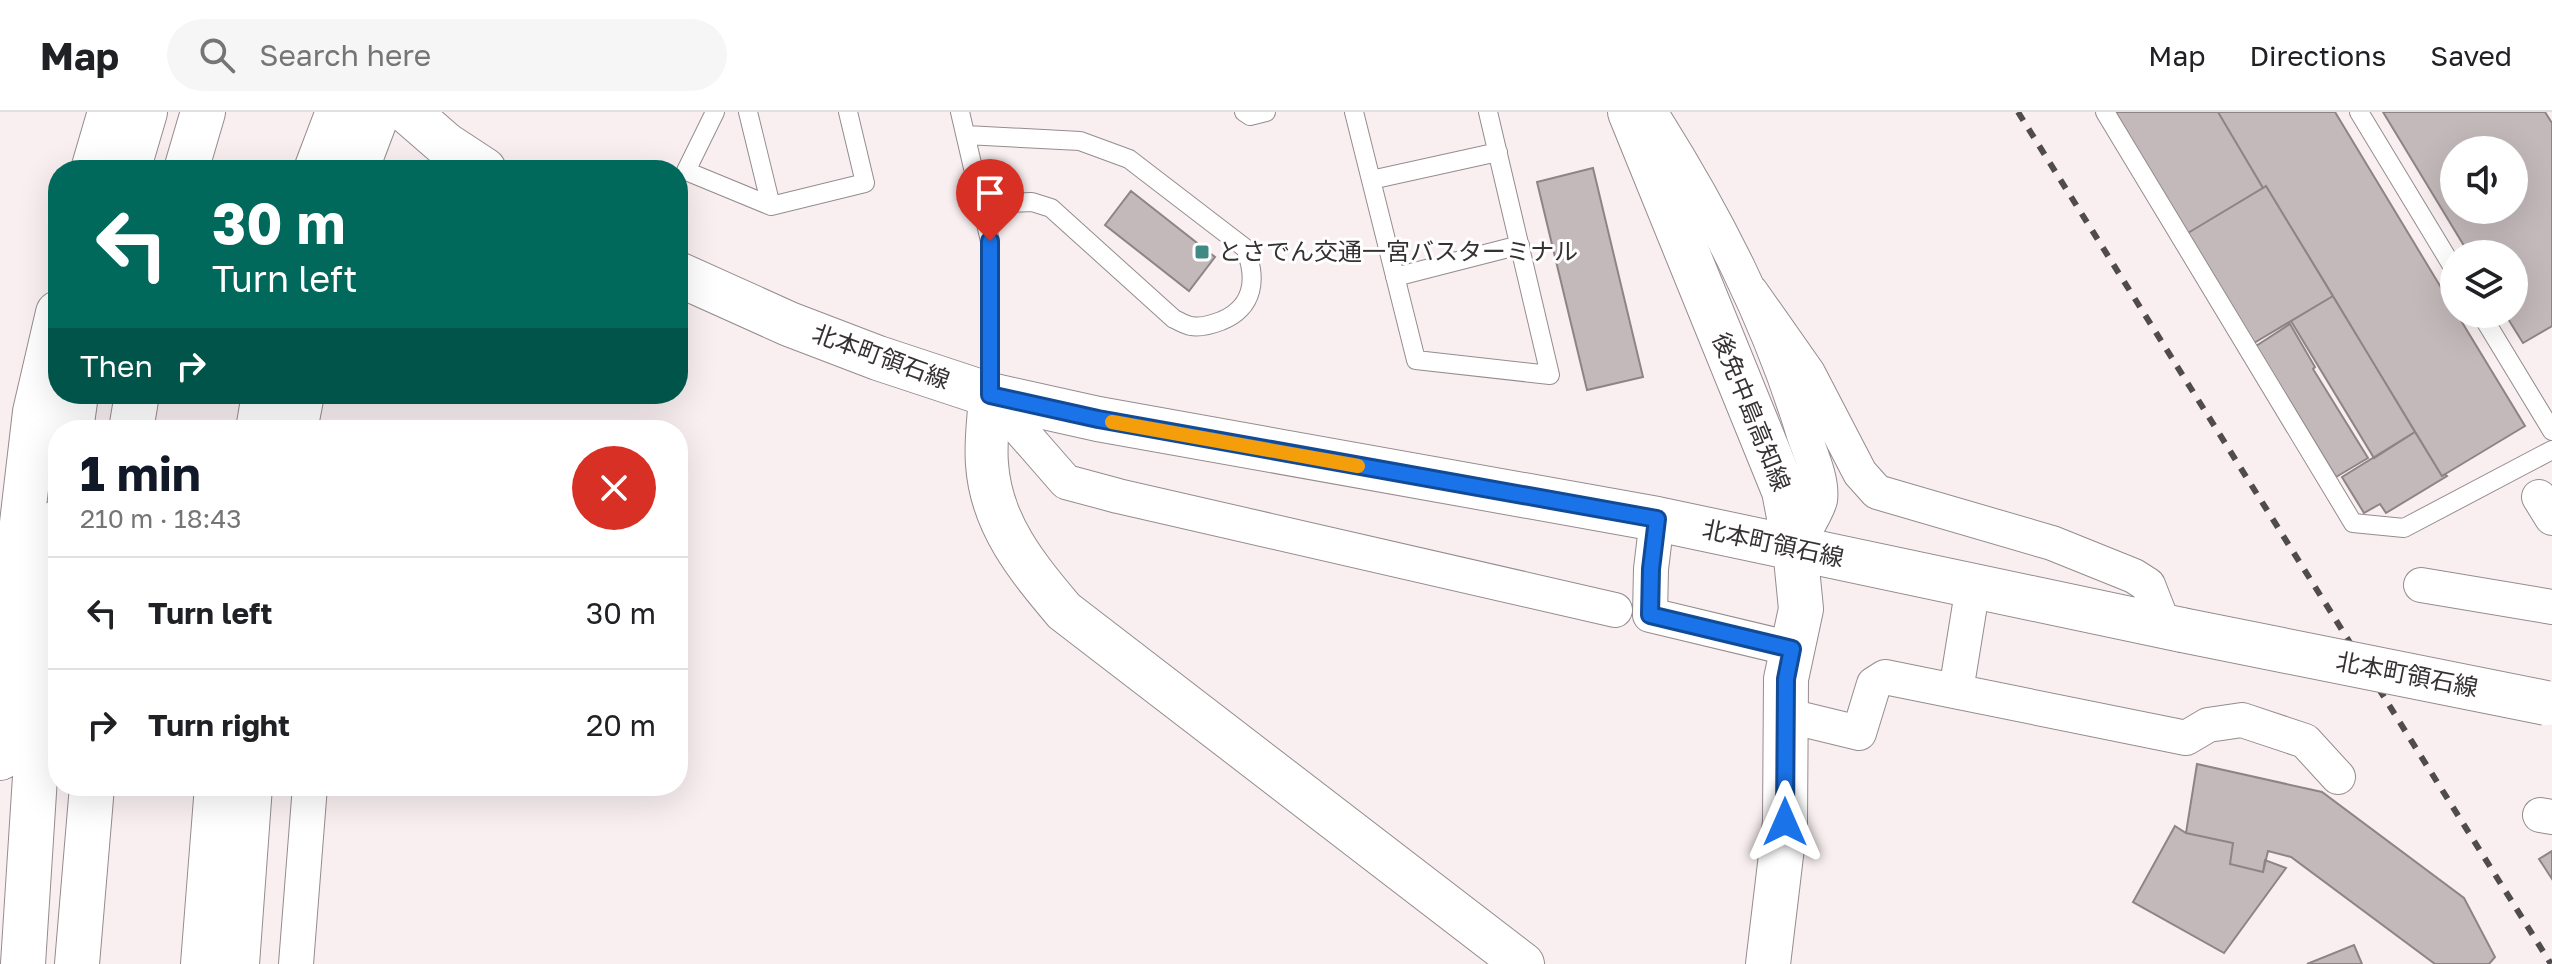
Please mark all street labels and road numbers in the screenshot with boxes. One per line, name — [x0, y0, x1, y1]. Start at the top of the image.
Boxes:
street label: 北本町領石線 — [809, 317, 954, 394]
street label: 後免中島高知線 — [1707, 328, 1797, 495]
street label: 北本町領石線 — [1700, 513, 1847, 572]
street label: 北本町領石線 — [2334, 646, 2481, 701]

